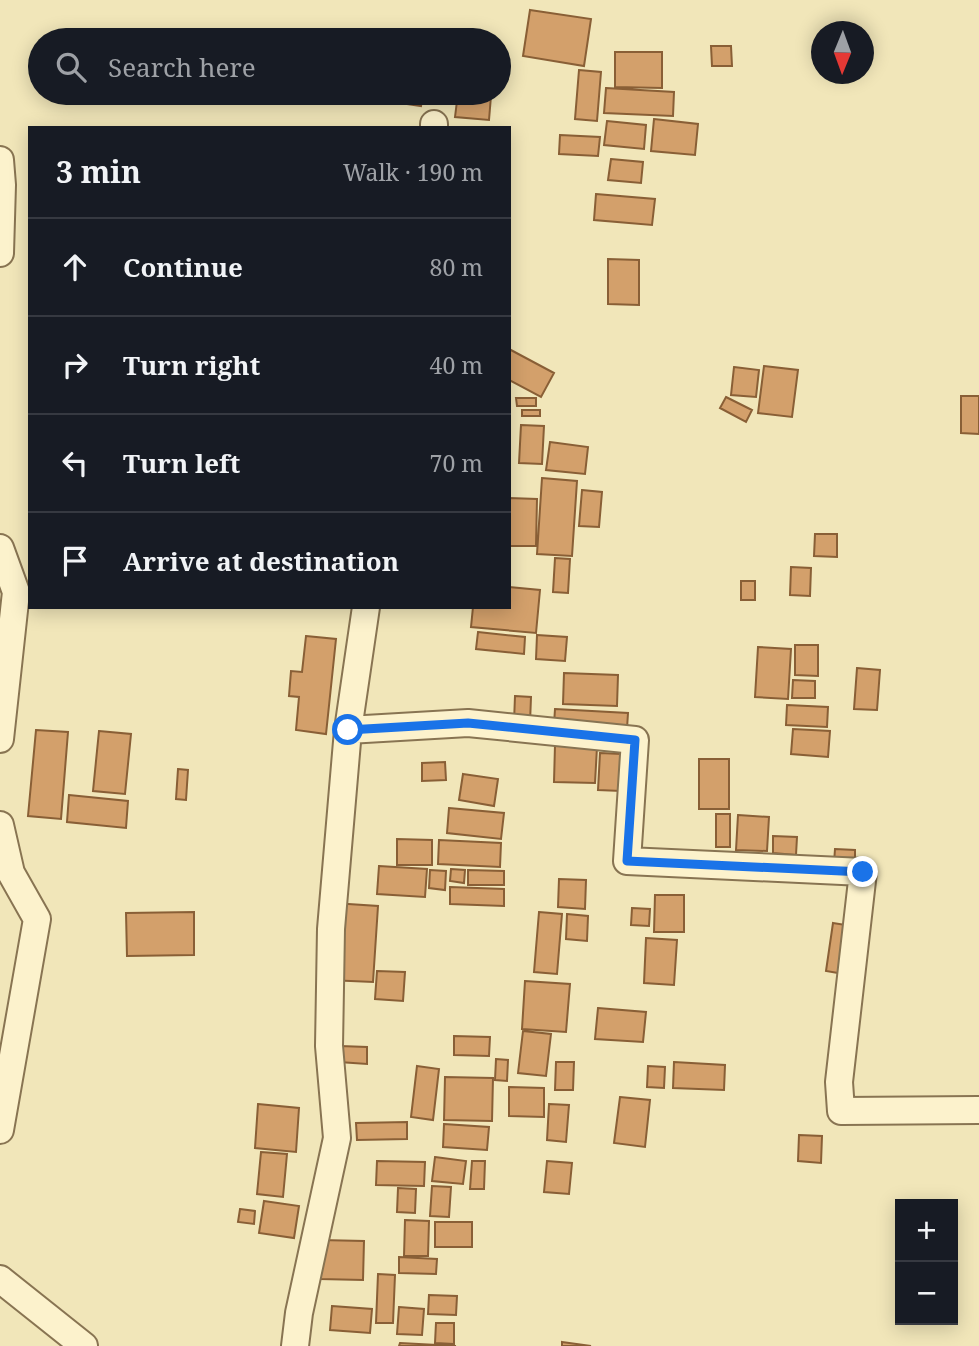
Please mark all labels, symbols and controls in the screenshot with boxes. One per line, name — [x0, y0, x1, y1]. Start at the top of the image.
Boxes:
north arrow — [811, 21, 874, 84]
search box — [28, 28, 511, 105]
icon: search — [52, 48, 90, 86]
text: Search here — [108, 49, 256, 85]
text: 3 min — [56, 151, 141, 192]
text: Walk · 190 m — [343, 156, 483, 188]
icon: ahead — [56, 248, 94, 286]
text: Continue — [123, 249, 243, 285]
text: 80 m — [430, 251, 483, 283]
icon: right — [56, 346, 94, 384]
text: Turn right — [123, 347, 260, 383]
text: 40 m — [430, 349, 483, 381]
icon: left — [56, 444, 94, 482]
text: Turn left — [123, 445, 240, 481]
text: 70 m — [430, 447, 483, 479]
icon: arrive — [56, 542, 94, 580]
text: Arrive at destination — [123, 543, 399, 579]
route start — [332, 714, 363, 745]
route end — [847, 856, 878, 887]
map controls — [895, 1199, 958, 1325]
button: + — [895, 1199, 958, 1262]
button: − — [895, 1262, 958, 1325]

